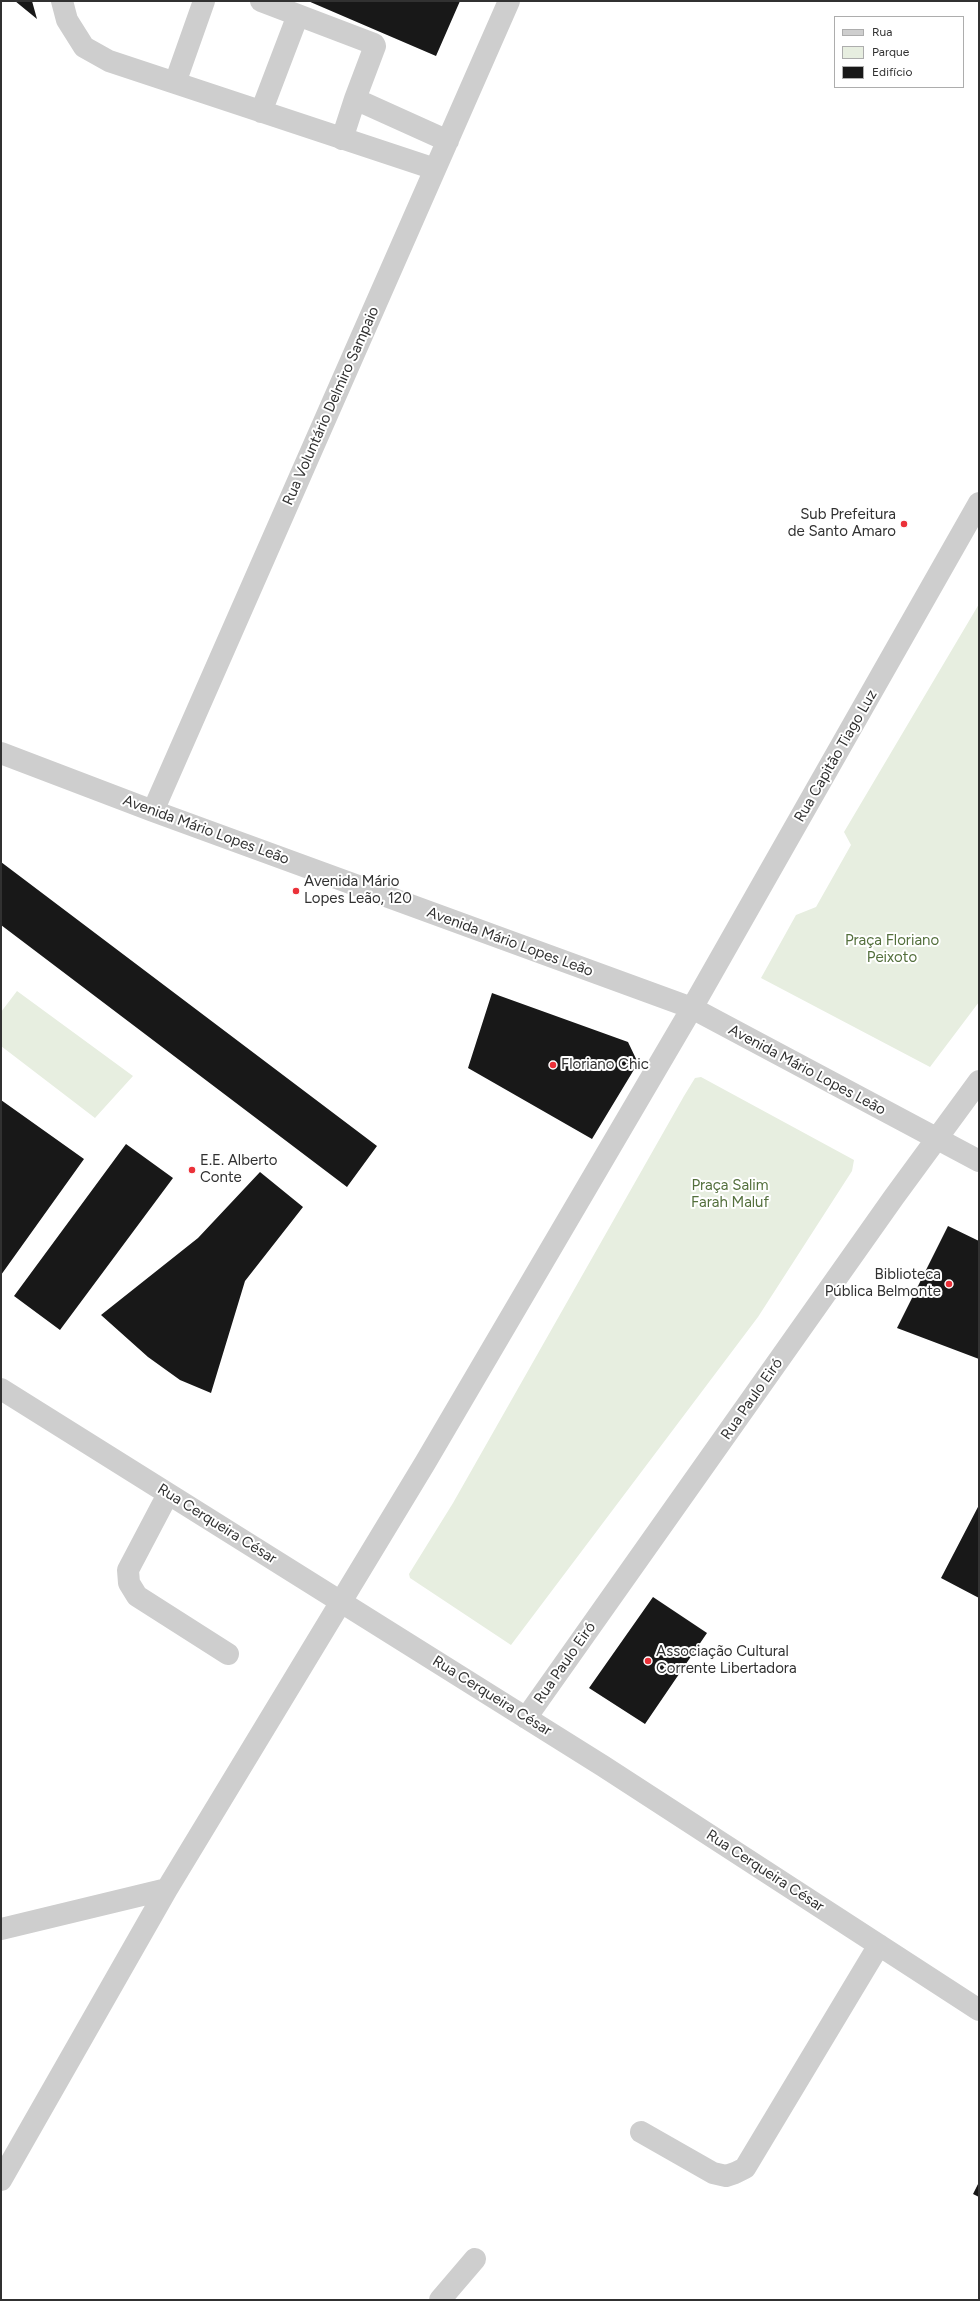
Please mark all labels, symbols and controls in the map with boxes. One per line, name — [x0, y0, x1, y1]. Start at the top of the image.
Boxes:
legend — [834, 16, 964, 88]
text: Rua — [872, 25, 892, 39]
text: Parque — [872, 45, 909, 59]
text: Edifício — [872, 65, 912, 79]
street label: Rua Voluntário Delmiro Sampaio — [279, 304, 383, 508]
place label: Sub Prefeitura de Santo Amaro — [788, 506, 896, 541]
marker: Sub Prefeitura de Santo Amaro — [899, 519, 909, 529]
street label: Rua Capitão Tiago Luz — [791, 687, 881, 825]
street label: Avenida Mário Lopes Leão — [120, 792, 292, 868]
place label: Avenida Mário Lopes Leão, 120 — [304, 873, 412, 908]
marker: Avenida Mário Lopes Leão, 120 — [291, 886, 301, 896]
street label: Avenida Mário Lopes Leão — [424, 904, 596, 980]
park label: Praça Floriano Peixoto — [845, 932, 939, 967]
street label: Avenida Mário Lopes Leão — [725, 1021, 889, 1119]
place label: Floriano Chic — [561, 1056, 649, 1074]
marker: Floriano Chic — [548, 1060, 558, 1070]
place label: E.E. Alberto Conte — [200, 1152, 278, 1187]
marker: E.E. Alberto Conte — [187, 1165, 197, 1175]
park label: Praça Salim Farah Maluf — [691, 1177, 769, 1212]
place label: Biblioteca Pública Belmonte — [825, 1266, 941, 1301]
marker: Biblioteca Pública Belmonte — [944, 1279, 954, 1289]
street label: Rua Paulo Eiró — [717, 1355, 787, 1443]
street label: Rua Cerqueira César — [154, 1480, 280, 1568]
street label: Rua Paulo Eiró — [530, 1619, 600, 1707]
place label: Associação Cultural Corrente Libertadora — [656, 1643, 797, 1678]
street label: Rua Cerqueira César — [429, 1652, 555, 1740]
marker: Associação Cultural Corrente Libertadora — [643, 1656, 653, 1666]
street label: Rua Cerqueira César — [703, 1826, 827, 1916]

